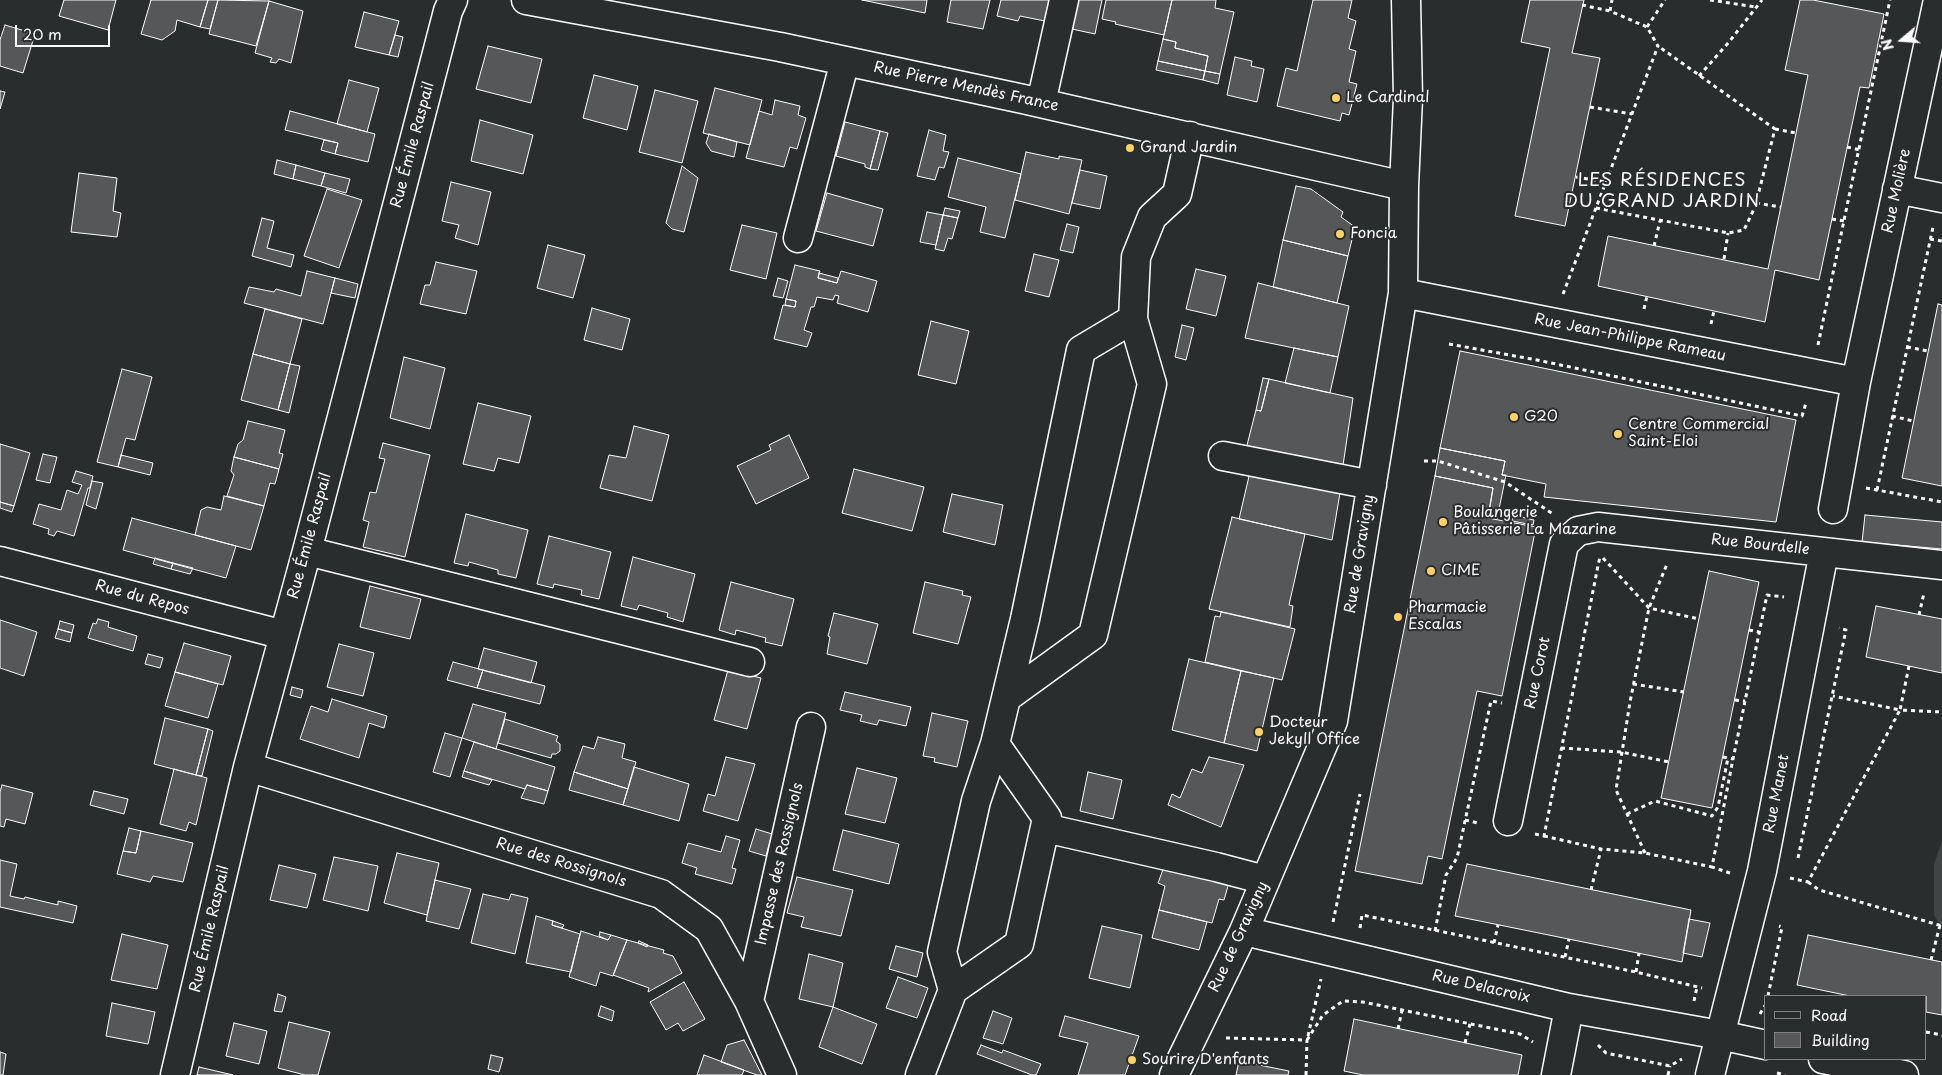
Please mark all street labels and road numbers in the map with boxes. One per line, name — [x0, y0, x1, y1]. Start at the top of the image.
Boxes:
street label: Rue Pierre Mendès France — [872, 59, 1060, 115]
street label: Rue Émile Raspail — [387, 80, 439, 210]
street label: Rue Molière — [1879, 147, 1915, 235]
street label: Rue Jean-Philippe Rameau — [1533, 311, 1727, 365]
street label: Rue Émile Raspail — [284, 471, 336, 601]
street label: Rue de Gravigny — [1342, 493, 1378, 615]
street label: Rue Bourdelle — [1710, 531, 1810, 559]
street label: Rue du Repos — [93, 577, 191, 619]
street label: Rue Corot — [1522, 635, 1554, 711]
street label: Rue Manet — [1761, 753, 1793, 835]
street label: Impasse des Rossignols — [753, 781, 807, 947]
street label: Rue des Rossignols — [494, 835, 628, 891]
street label: Rue Émile Raspail — [187, 864, 233, 994]
street label: Rue de Gravigny — [1205, 879, 1273, 995]
street label: Rue Delacroix — [1430, 967, 1532, 1007]

